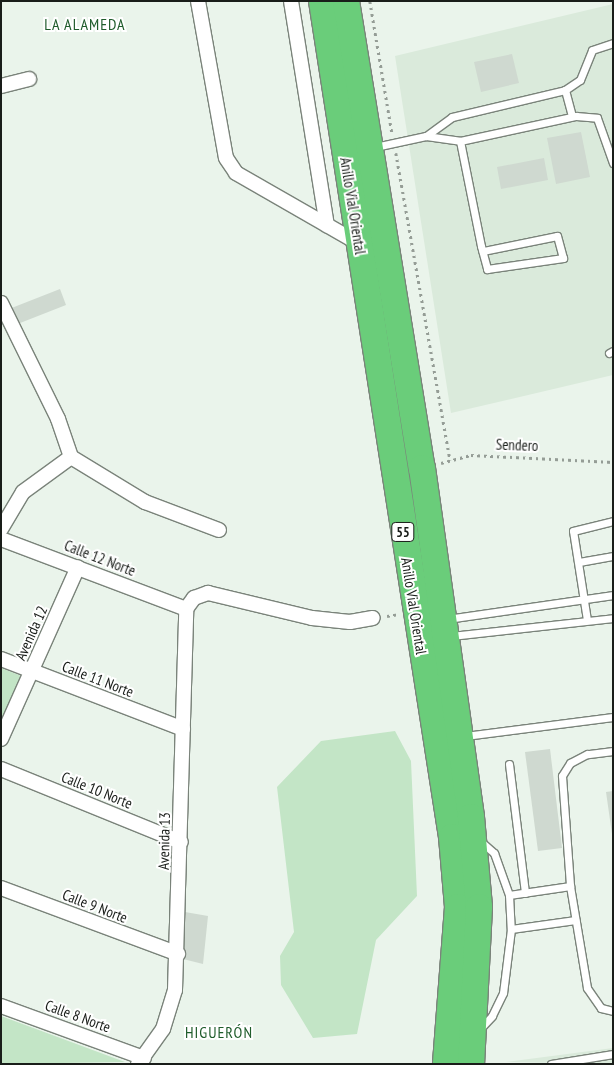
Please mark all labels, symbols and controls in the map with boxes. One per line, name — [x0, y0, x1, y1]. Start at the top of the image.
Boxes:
district label: LA ALAMEDA — [43, 14, 127, 34]
street label: Anillo Vial Oriental — [336, 156, 370, 256]
street label: Sendero — [495, 435, 539, 455]
road number: 55 — [390, 520, 416, 544]
street label: Calle 12 Norte — [62, 536, 138, 580]
street label: Anillo Vial Oriental — [397, 556, 431, 656]
street label: Avenida 12 — [11, 603, 51, 663]
street label: Calle 11 Norte — [60, 657, 136, 701]
street label: Calle 10 Norte — [59, 768, 135, 812]
street label: Avenida 13 — [154, 812, 174, 870]
street label: Calle 9 Norte — [60, 885, 130, 927]
street label: Calle 8 Norte — [43, 996, 113, 1036]
district label: HIGUERÓN — [184, 1022, 254, 1042]

